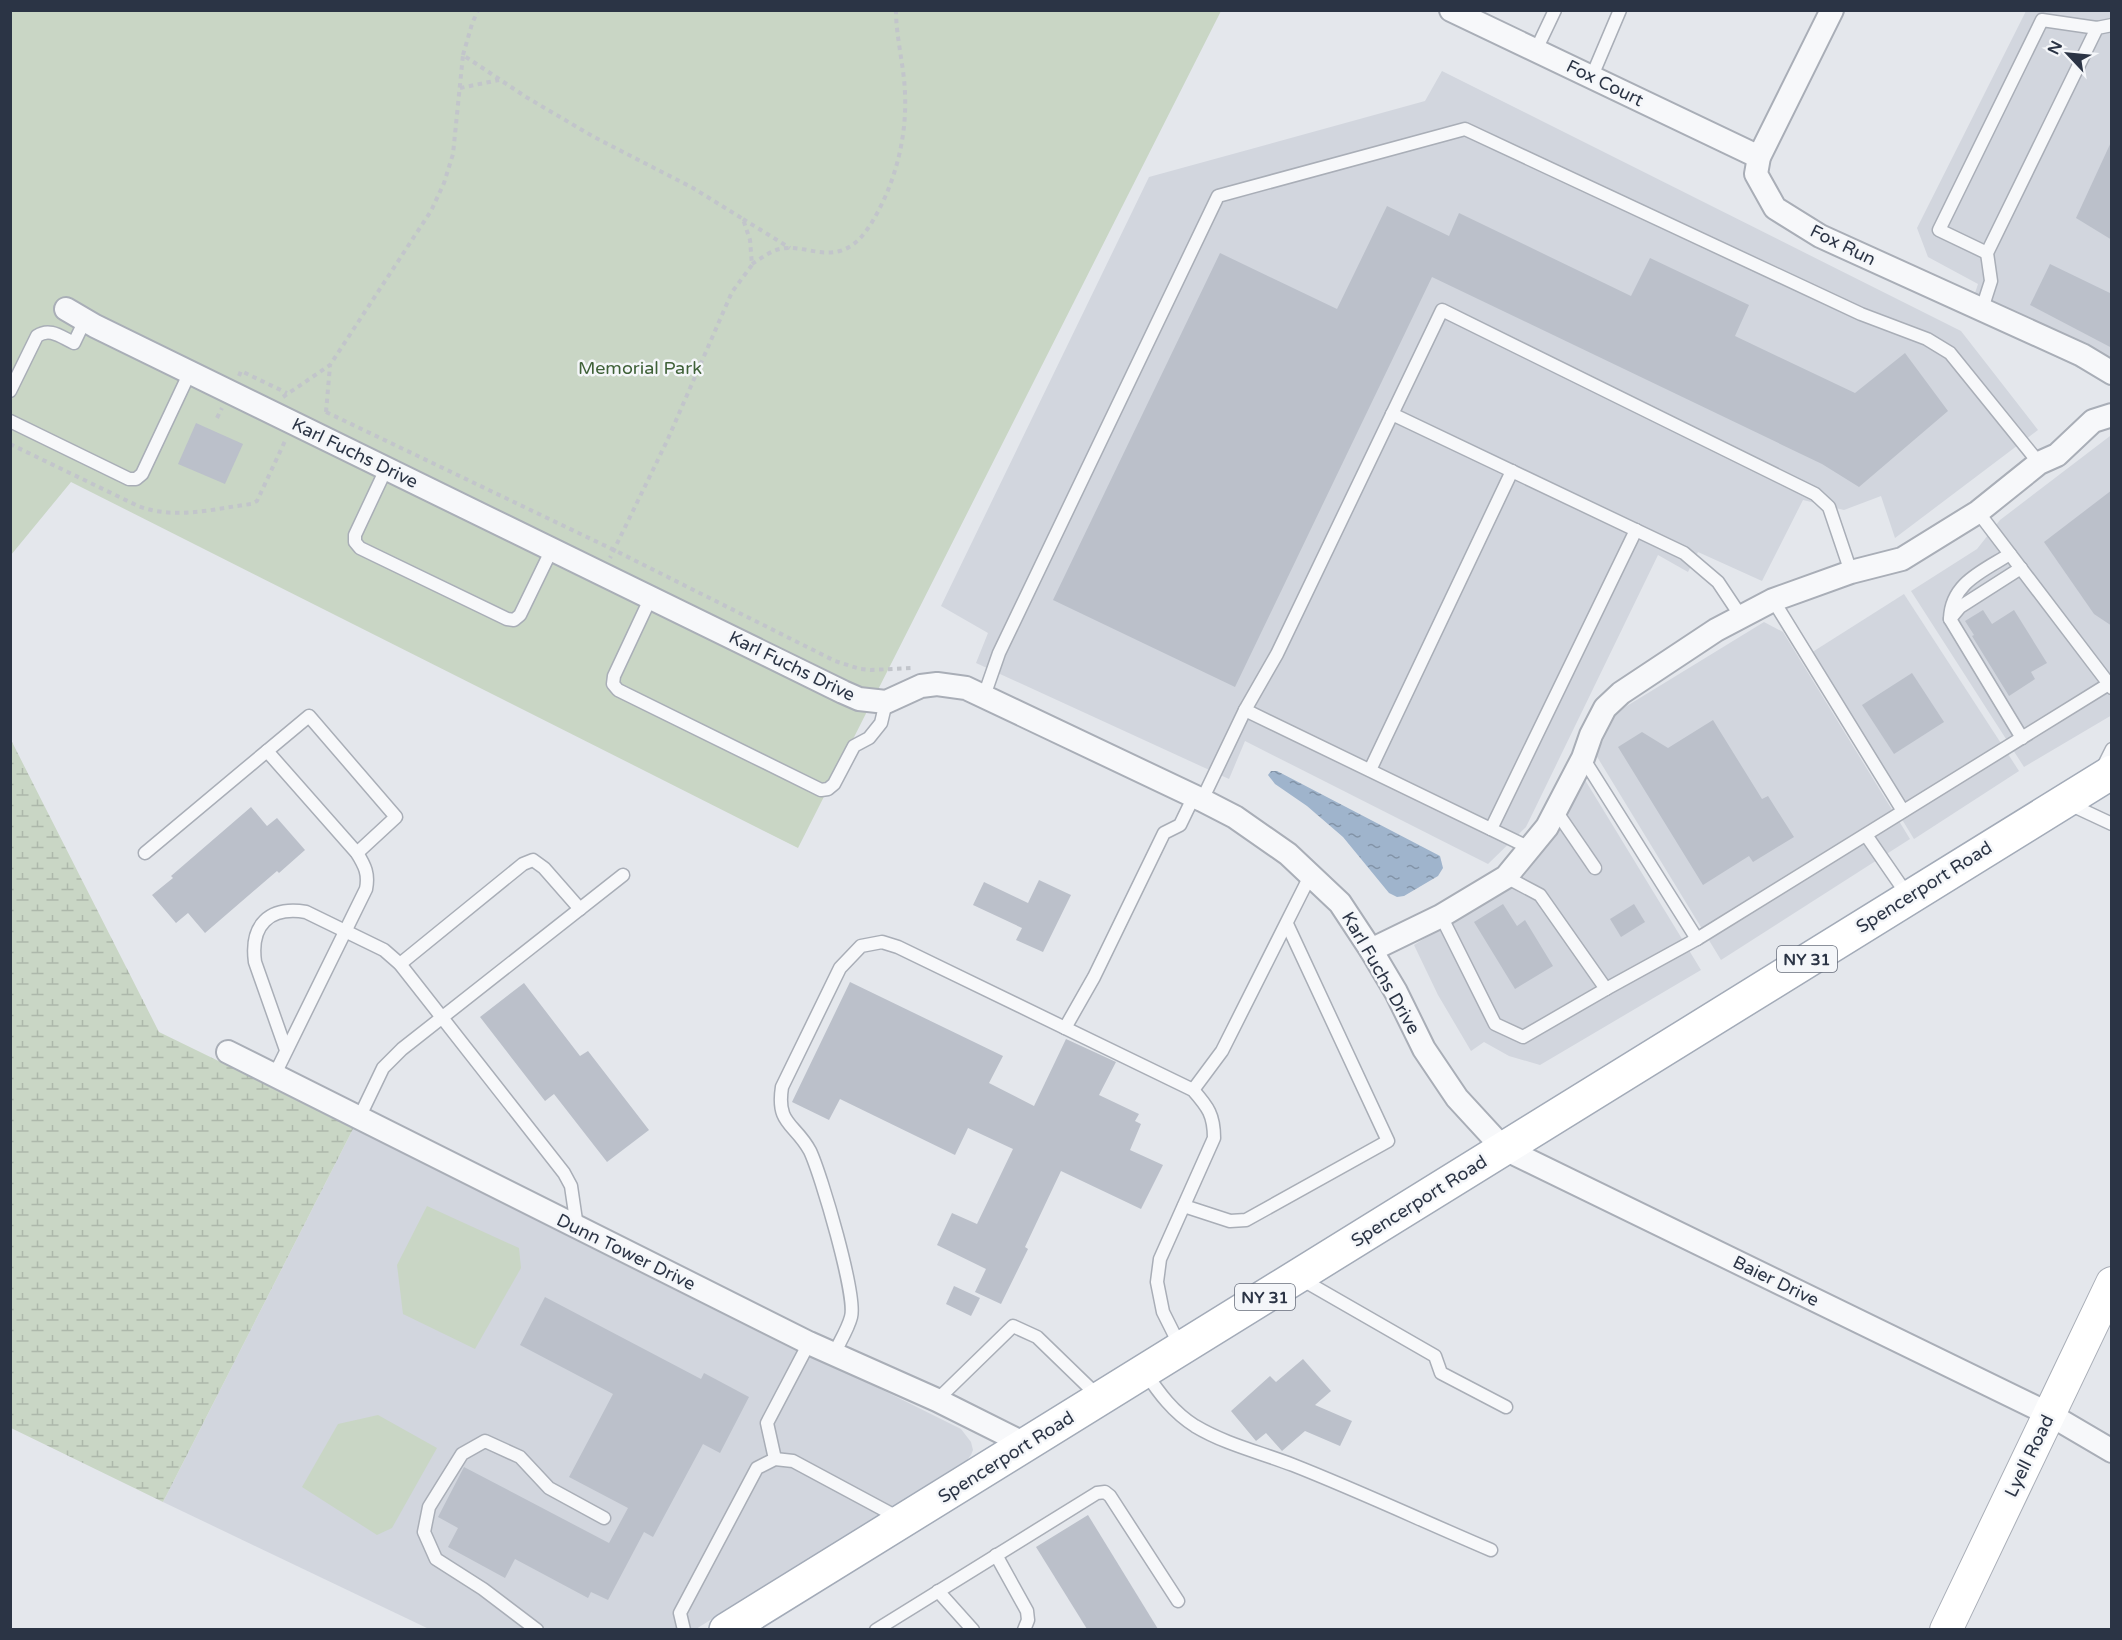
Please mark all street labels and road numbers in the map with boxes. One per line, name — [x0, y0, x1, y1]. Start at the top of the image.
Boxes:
street label: Fox Court — [1563, 55, 1647, 111]
street label: Fox Run — [1807, 220, 1879, 270]
street label: Karl Fuchs Drive — [288, 413, 422, 493]
street label: Karl Fuchs Drive — [725, 626, 859, 706]
street label: Spencerport Road — [1852, 836, 1996, 938]
street label: Karl Fuchs Drive — [1337, 908, 1425, 1038]
road number: NY 31 — [1777, 946, 1837, 972]
street label: Spencerport Road — [1347, 1150, 1491, 1252]
street label: Dunn Tower Drive — [553, 1209, 699, 1295]
street label: Baier Drive — [1729, 1251, 1823, 1311]
road number: NY 31 — [1235, 1284, 1295, 1310]
street label: Spencerport Road — [934, 1406, 1078, 1508]
street label: Lyell Road — [2000, 1411, 2058, 1501]

